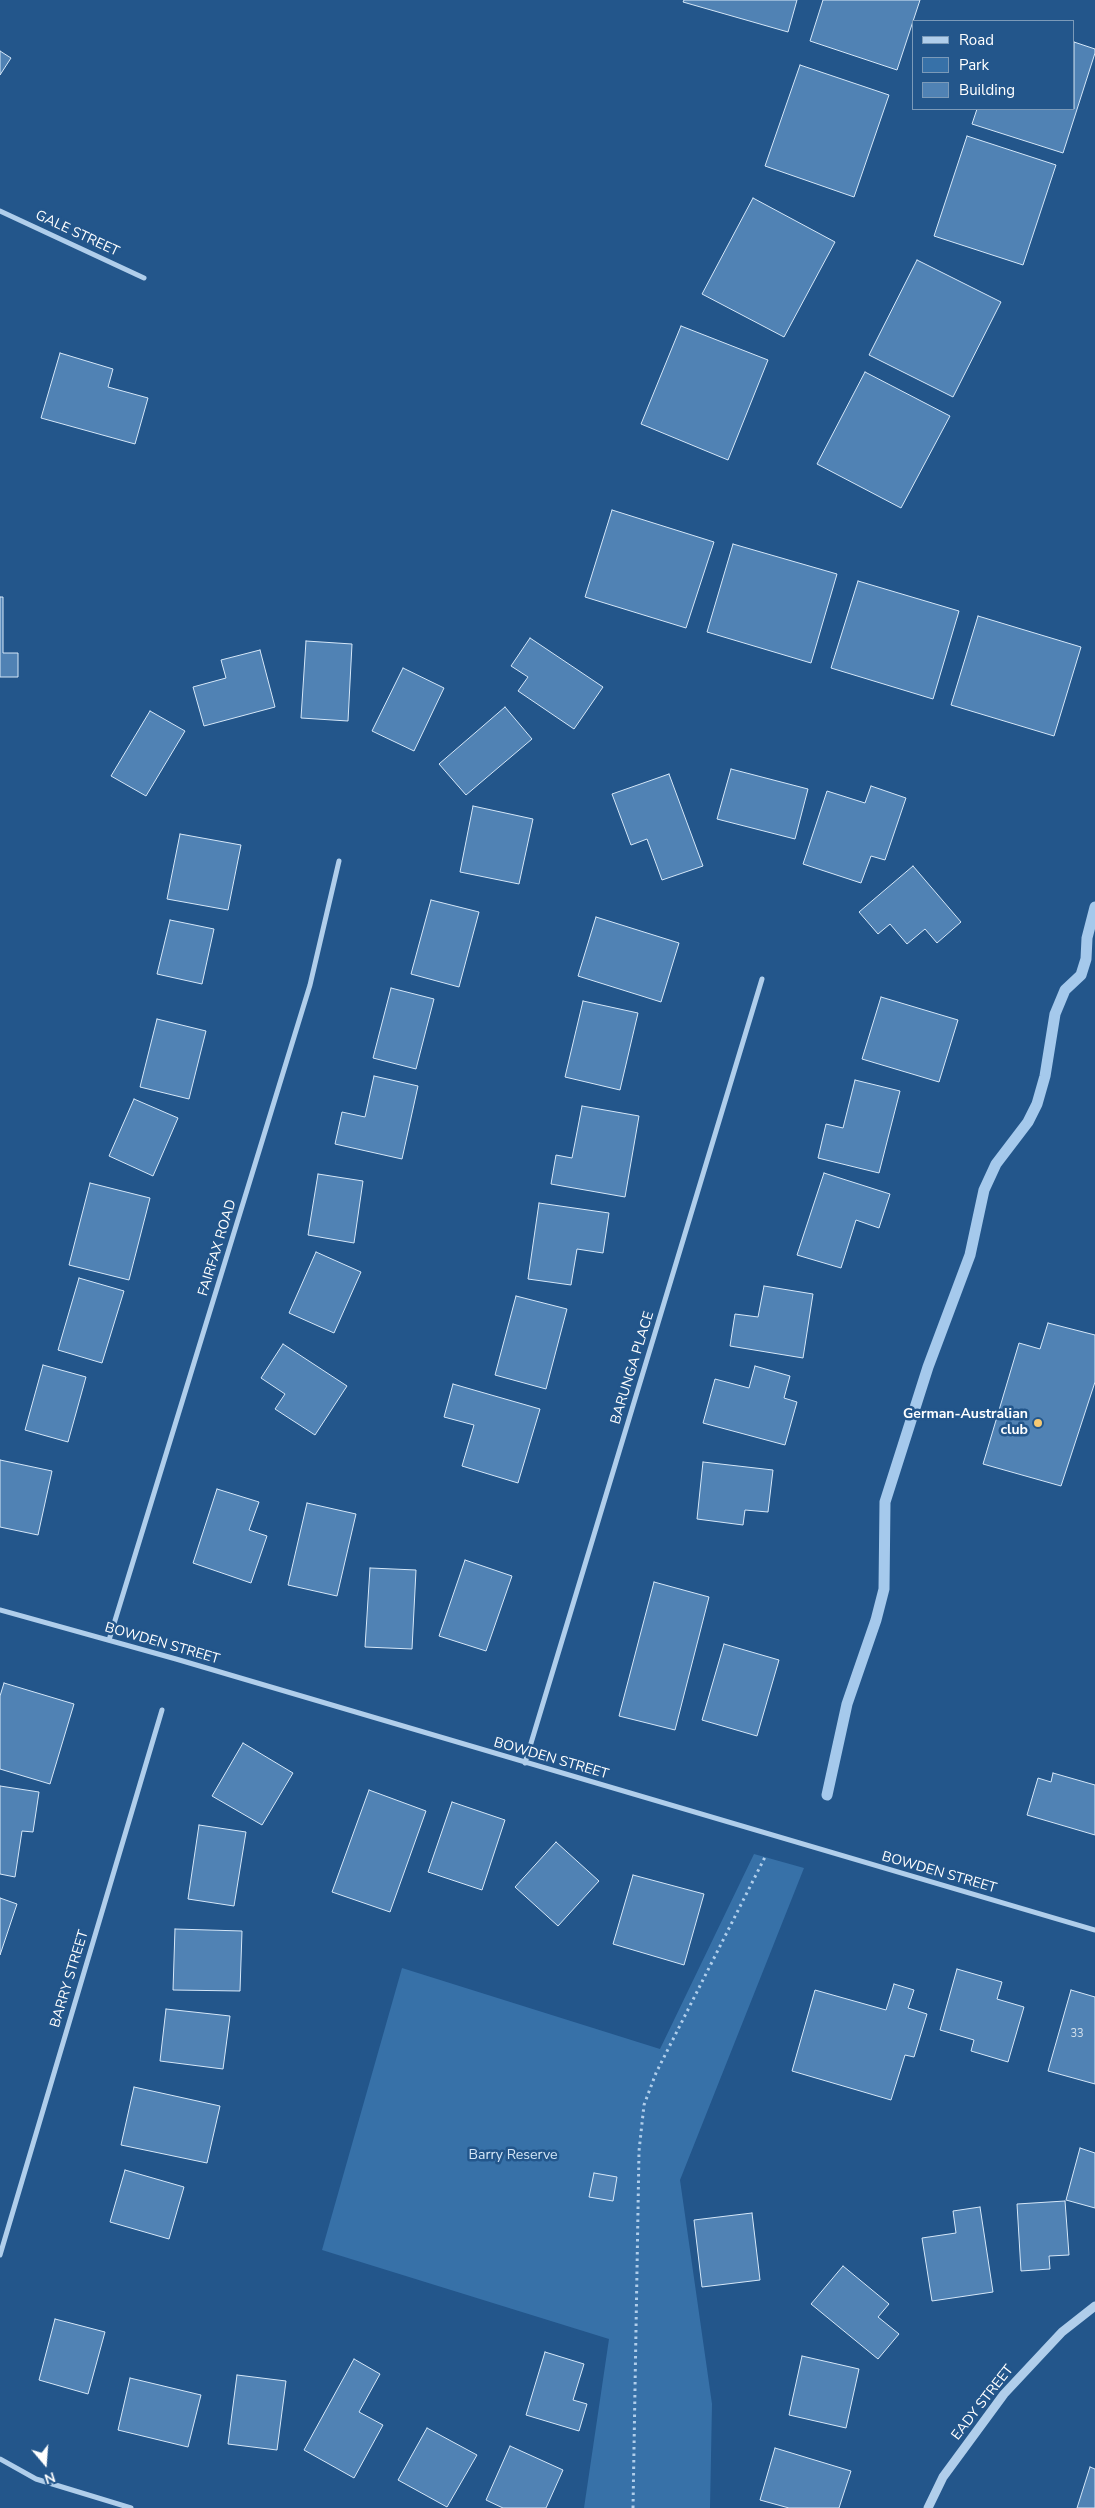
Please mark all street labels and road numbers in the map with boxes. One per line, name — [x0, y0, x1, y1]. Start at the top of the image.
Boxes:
street label: GALE STREET — [32, 207, 122, 261]
street label: FAIRFAX ROAD — [195, 1198, 241, 1298]
street label: BARUNGA PLACE — [608, 1309, 658, 1427]
street label: BOWDEN STREET — [103, 1620, 221, 1668]
street label: BOWDEN STREET — [492, 1735, 610, 1783]
street label: BOWDEN STREET — [880, 1849, 998, 1897]
street label: BARRY STREET — [47, 1928, 93, 2030]
street label: EADY STREET — [948, 2362, 1018, 2444]

